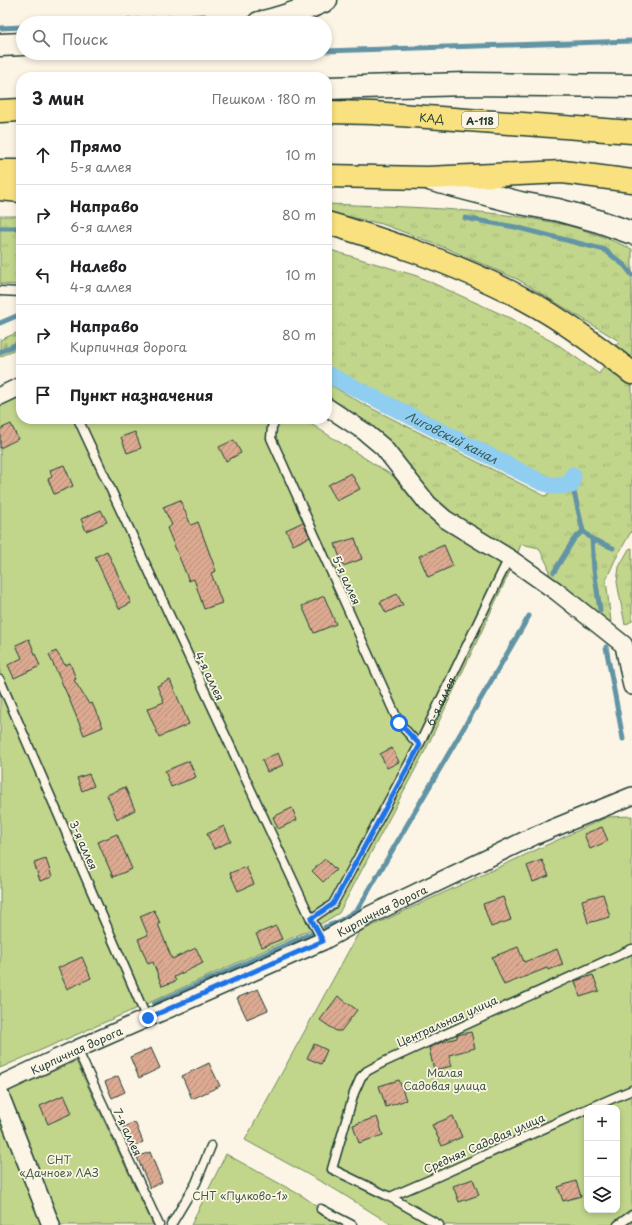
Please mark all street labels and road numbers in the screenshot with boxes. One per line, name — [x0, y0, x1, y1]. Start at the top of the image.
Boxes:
street label: КАД — [419, 108, 445, 127]
road number: А-118 — [462, 112, 498, 128]
street label: 5-я аллея — [329, 553, 365, 607]
street label: 4-я аллея — [191, 649, 229, 703]
street label: 6-я аллея — [421, 674, 459, 729]
street label: 3-я аллея — [66, 818, 102, 872]
street label: Кирпичная дорога — [334, 880, 430, 940]
street label: Центральная улица — [394, 991, 500, 1051]
street label: Кирпичная дорога — [28, 1022, 125, 1078]
street label: 7-я аллея — [110, 1105, 146, 1159]
street label: Средняя Садовая улица — [421, 1109, 547, 1177]

